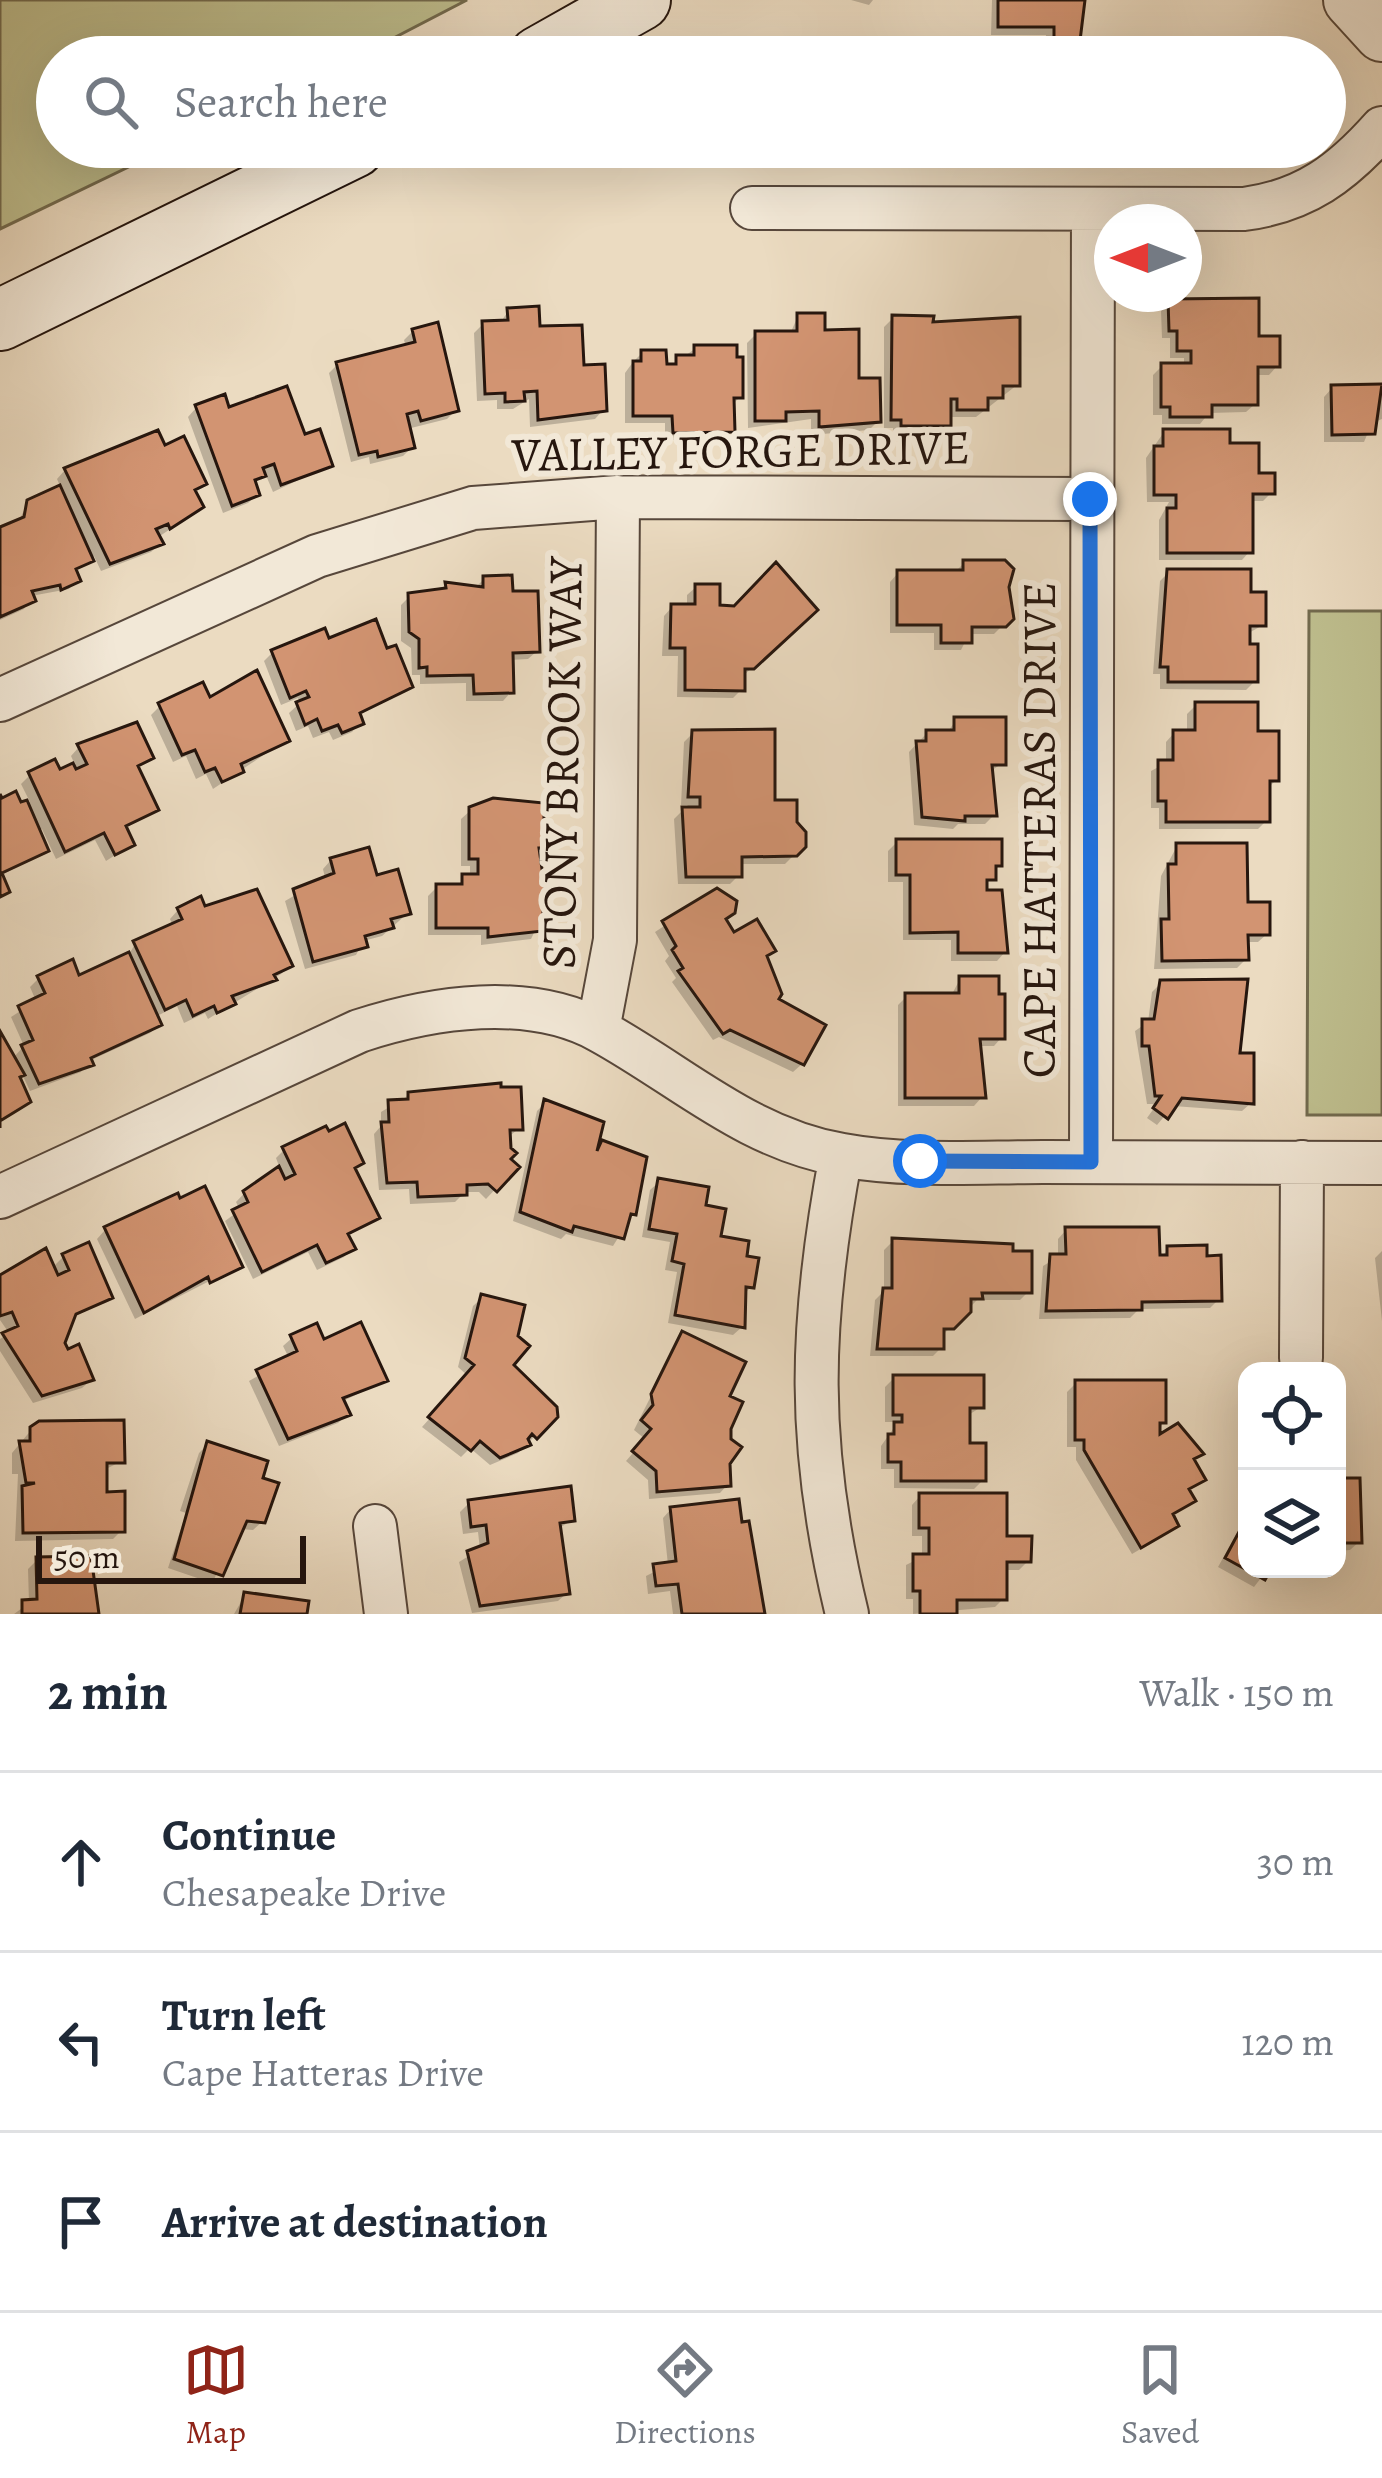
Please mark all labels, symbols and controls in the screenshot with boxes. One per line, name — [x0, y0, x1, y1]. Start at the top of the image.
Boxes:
search box — [36, 36, 1346, 168]
icon: search — [78, 69, 144, 135]
text: Search here — [174, 71, 388, 133]
north arrow — [1094, 204, 1202, 312]
street label: VALLEY FORGE DRIVE — [510, 414, 971, 488]
route end — [1063, 472, 1117, 526]
street label: STONY BROOK WAY — [525, 555, 599, 970]
street label: CAPE HATTERAS DRIVE — [1006, 582, 1072, 1078]
route start — [893, 1134, 947, 1188]
map controls — [1238, 1362, 1346, 1578]
button: locate — [1238, 1362, 1346, 1470]
button: layers — [1238, 1470, 1346, 1578]
scale bar — [36, 1530, 306, 1583]
text: 50 m — [54, 1534, 120, 1579]
text: 2 min — [48, 1657, 168, 1727]
text: Walk · 150 m — [1139, 1666, 1334, 1719]
text: Continue — [162, 1804, 336, 1866]
icon: ahead — [48, 1829, 114, 1895]
text: 30 m — [1257, 1835, 1334, 1888]
text: Chesapeake Drive — [162, 1866, 446, 1919]
text: Turn left — [162, 1984, 326, 2046]
icon: left — [48, 2009, 114, 2075]
text: 120 m — [1241, 2015, 1334, 2068]
text: Cape Hatteras Drive — [162, 2046, 484, 2099]
icon: arrive — [48, 2189, 114, 2255]
text: Arrive at destination — [162, 2191, 548, 2253]
tab: Map — [183, 2337, 249, 2454]
tab: Directions — [614, 2337, 756, 2454]
tab: Saved — [1121, 2337, 1199, 2454]

